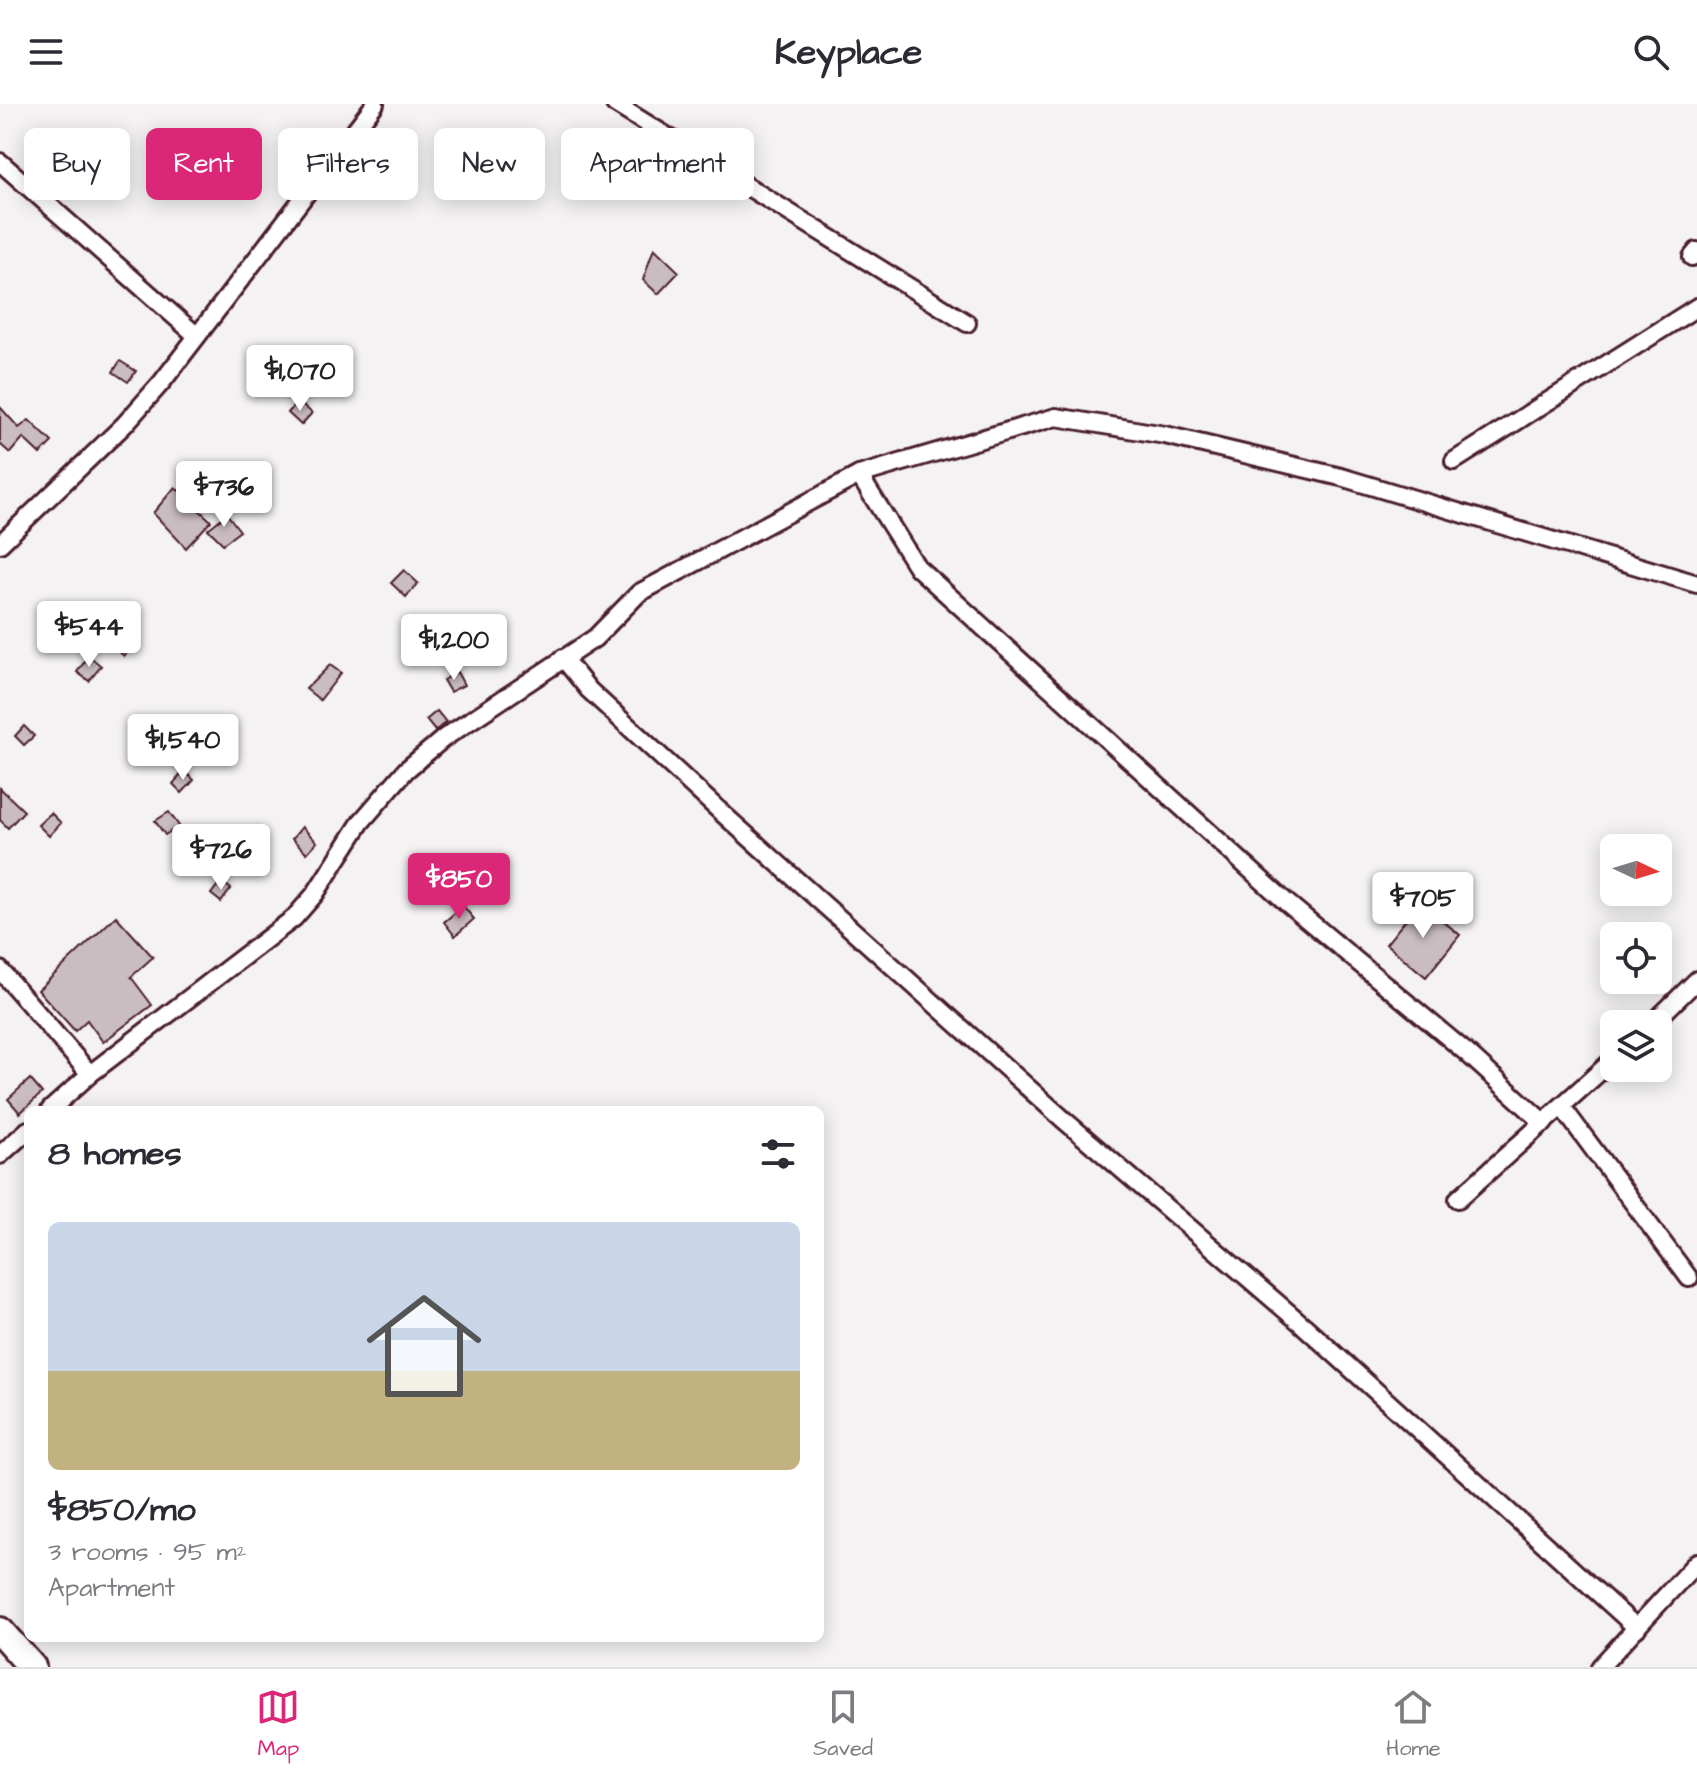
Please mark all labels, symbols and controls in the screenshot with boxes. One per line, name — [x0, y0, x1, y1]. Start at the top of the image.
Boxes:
text: Keyplace — [775, 27, 922, 78]
icon: menu — [24, 30, 68, 74]
icon: search — [1629, 30, 1673, 74]
chip: Buy — [24, 128, 130, 200]
chip: Rent — [146, 128, 262, 200]
chip: Filters — [278, 128, 418, 200]
chip: New — [434, 128, 545, 200]
chip: Apartment — [561, 128, 754, 200]
pin: $1,070 — [235, 345, 365, 413]
text: $1,070 — [264, 353, 336, 389]
pin: $736 — [177, 461, 271, 529]
text: $736 — [194, 469, 254, 505]
pin: $544 — [42, 601, 136, 669]
text: $544 — [55, 609, 123, 645]
pin: $1,200 — [389, 614, 519, 682]
text: $1,200 — [419, 622, 489, 658]
pin: $1,540 — [118, 714, 248, 782]
text: $1,540 — [146, 722, 220, 758]
pin: $726 — [174, 824, 268, 892]
text: $726 — [190, 832, 252, 868]
north arrow — [1600, 834, 1672, 906]
map controls — [1600, 834, 1672, 1082]
pin: $850 — [412, 853, 506, 921]
text: $850 — [426, 861, 492, 897]
pin: $705 — [1376, 872, 1470, 940]
text: $705 — [1390, 880, 1456, 916]
button: locate — [1600, 922, 1672, 994]
button: layers — [1600, 1010, 1672, 1082]
text: 8 homes — [48, 1130, 182, 1178]
icon: filters — [756, 1132, 800, 1176]
icon: home — [352, 1274, 496, 1418]
text: $850/mo — [48, 1486, 196, 1534]
text: 3 rooms · 95 m² — [48, 1534, 247, 1570]
text: Apartment — [48, 1570, 175, 1606]
tab: Map — [256, 1685, 300, 1764]
tab: Saved — [813, 1685, 873, 1764]
tab: Home — [1386, 1685, 1441, 1764]

